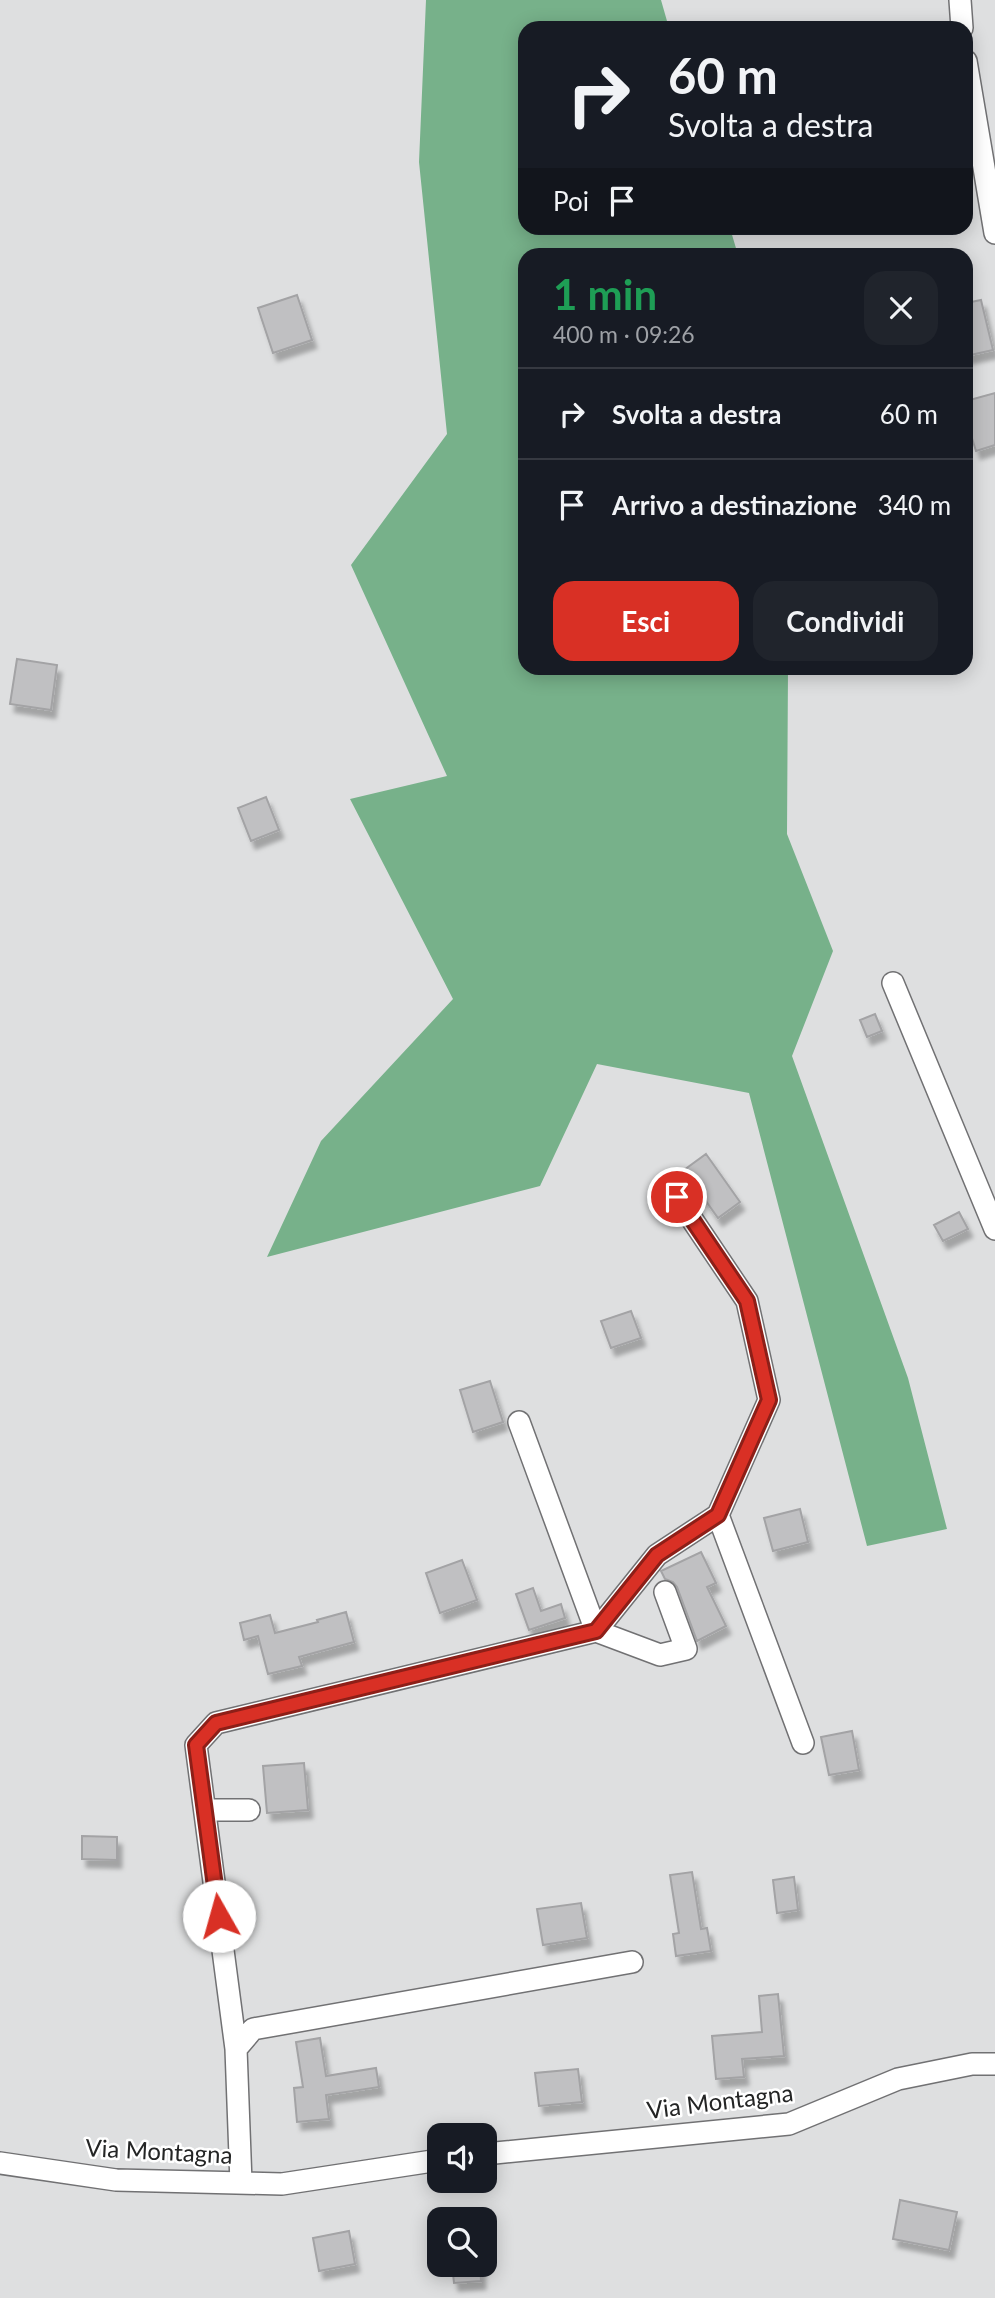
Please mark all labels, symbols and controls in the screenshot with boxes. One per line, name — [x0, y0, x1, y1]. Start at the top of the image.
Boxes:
text: 60 m — [668, 46, 778, 104]
icon: right — [553, 49, 644, 140]
text: Svolta a destra — [668, 105, 873, 144]
icon: arrive — [603, 182, 641, 220]
text: Poi — [553, 185, 589, 217]
text: 1 min — [553, 269, 657, 319]
button: close — [864, 271, 938, 345]
text: 400 m · 09:26 — [553, 320, 695, 348]
icon: right — [553, 395, 591, 433]
text: Svolta a destra — [612, 398, 782, 430]
text: 60 m — [880, 398, 938, 430]
icon: arrive — [553, 486, 591, 524]
text: Arrivo a destinazione — [612, 489, 857, 521]
text: 340 m — [878, 489, 951, 521]
button: Esci — [553, 581, 739, 661]
button: Condividi — [753, 581, 938, 661]
pin — [647, 1167, 707, 1227]
icon: arrive — [658, 1178, 696, 1216]
position arrow — [182, 1879, 256, 1953]
street label: Via Montagna — [645, 2077, 795, 2124]
map controls — [427, 2123, 497, 2277]
button: sound — [427, 2123, 497, 2193]
street label: Via Montagna — [85, 2132, 233, 2169]
button: search — [427, 2207, 497, 2277]

